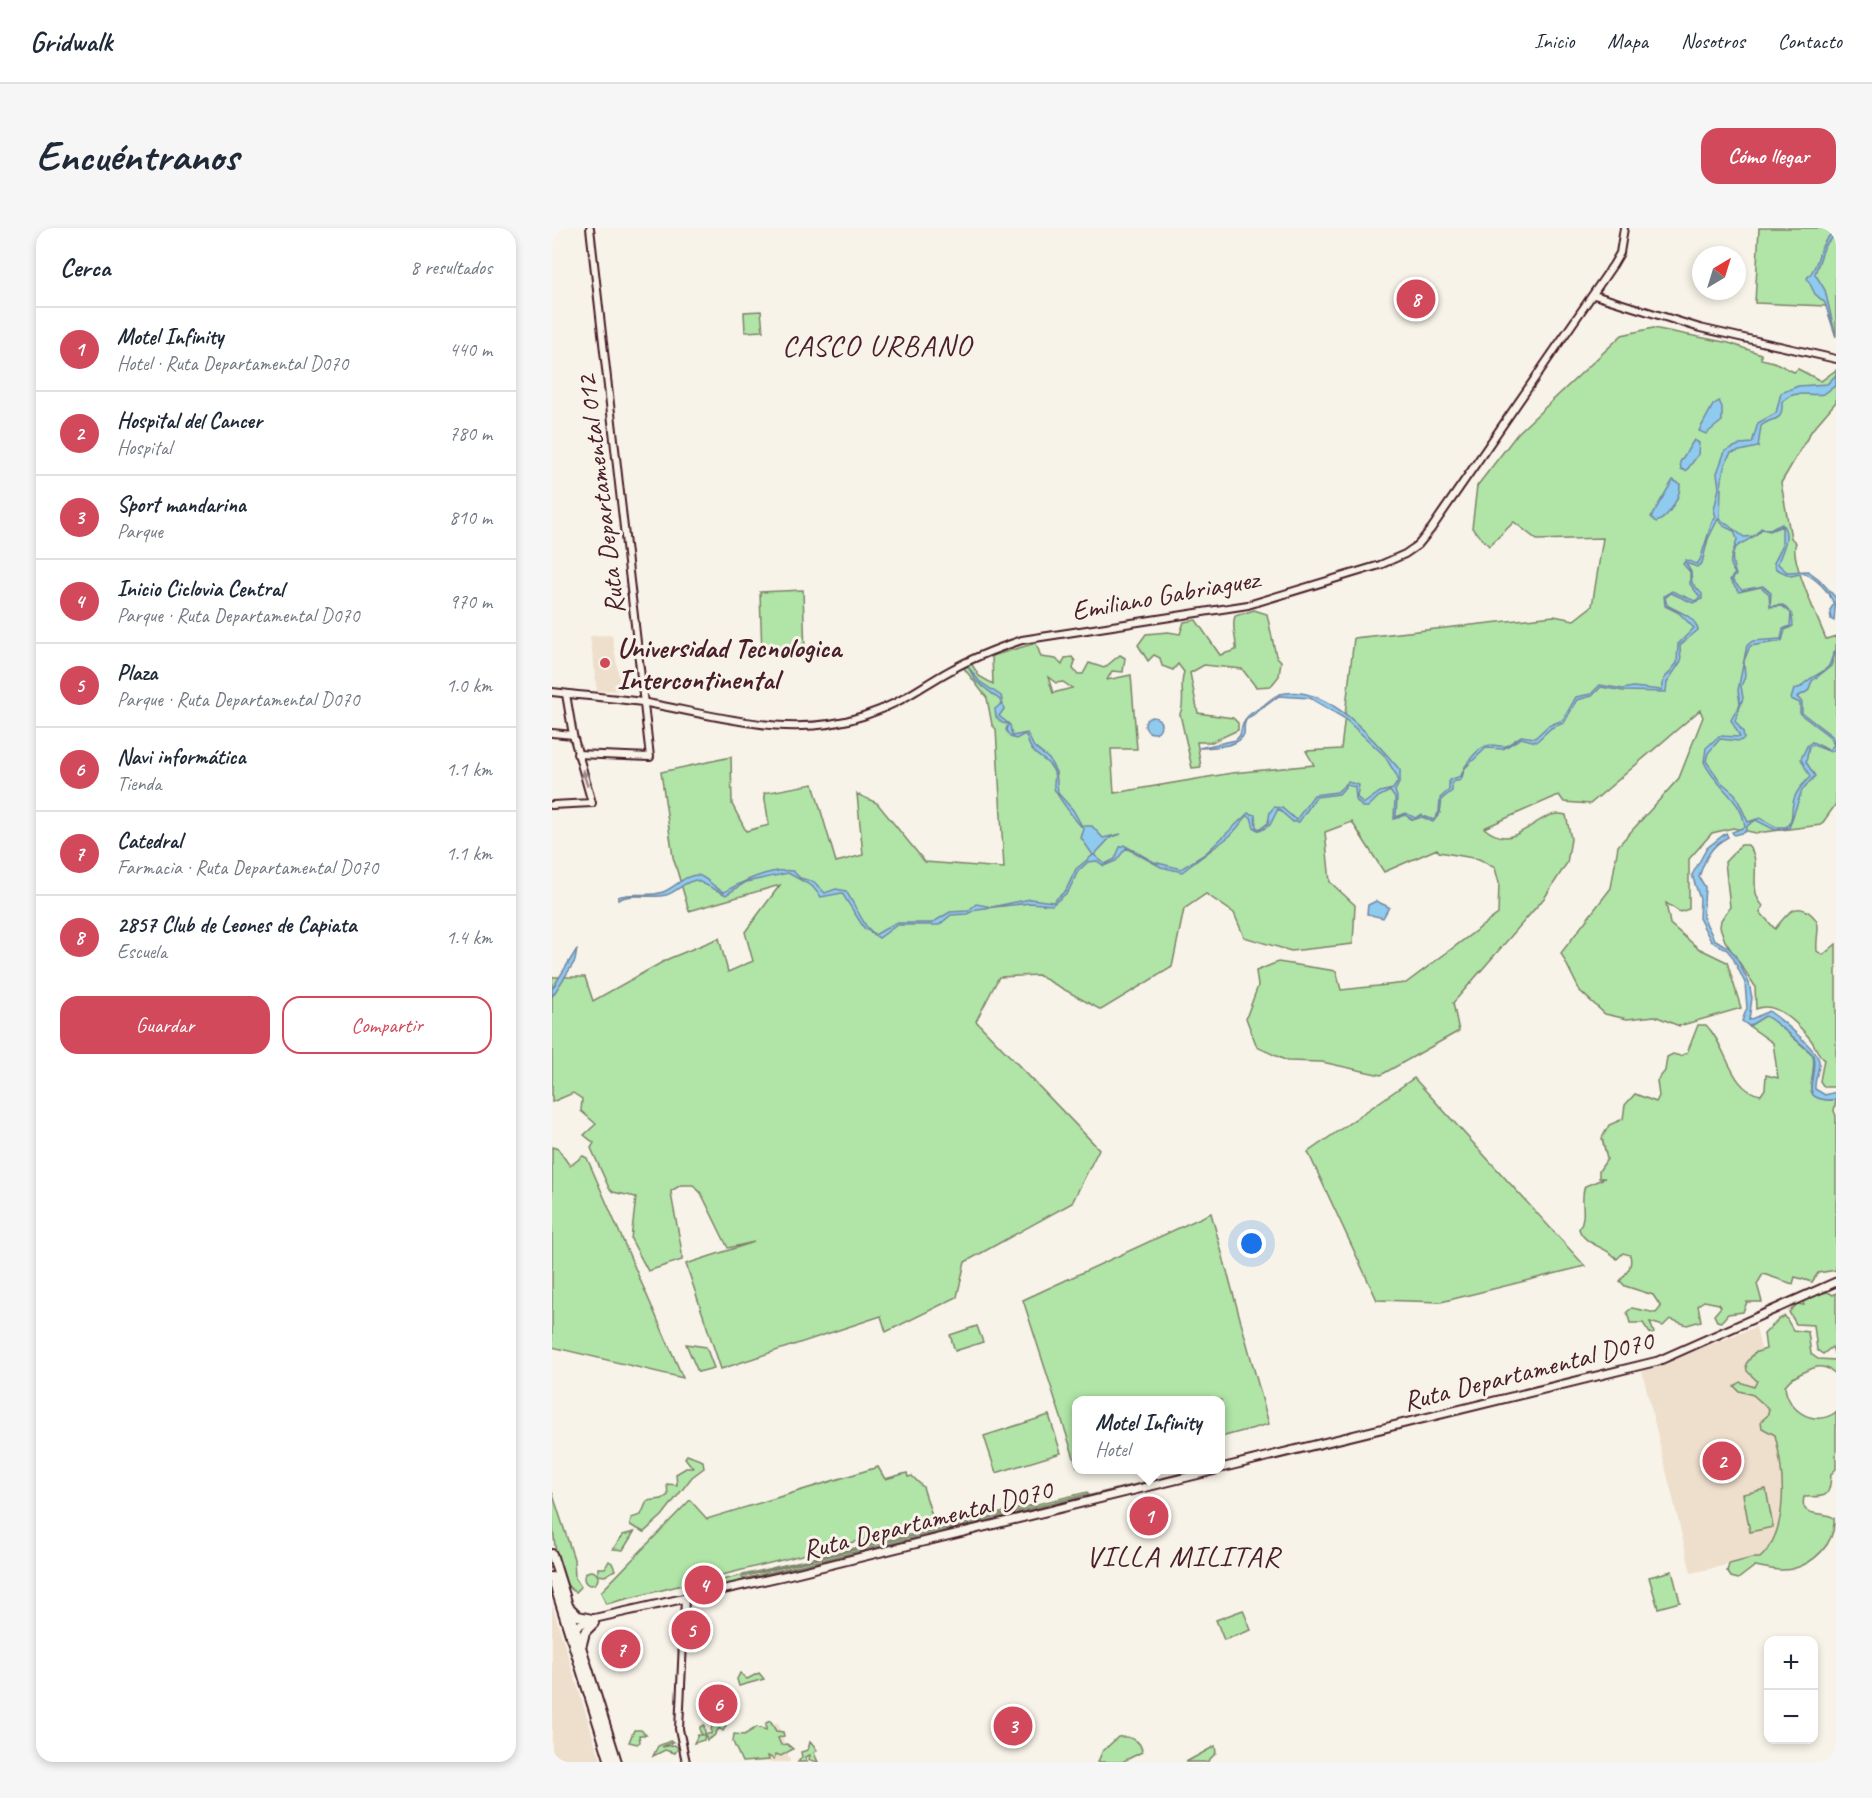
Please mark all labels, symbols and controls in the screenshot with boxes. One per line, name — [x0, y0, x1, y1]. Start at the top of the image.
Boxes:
text: Gridwalk — [30, 24, 112, 59]
text: Inicio — [1534, 28, 1574, 54]
text: Mapa — [1607, 28, 1648, 54]
text: Nosotros — [1681, 28, 1745, 54]
text: Contacto — [1778, 28, 1842, 54]
button: Cómo llegar — [1701, 128, 1836, 184]
text: Encuéntranos — [36, 130, 238, 183]
north arrow — [1692, 246, 1746, 300]
text: Cerca — [60, 251, 110, 284]
text: 8 resultados — [410, 255, 492, 280]
pin: 8 — [1396, 276, 1436, 322]
text: Motel Infinity — [117, 323, 223, 351]
district label: CASCO URBANO — [782, 326, 974, 364]
text: 1 — [75, 337, 84, 362]
text: 440 m — [449, 337, 492, 362]
text: Hotel · Ruta Departamental D070 — [117, 351, 348, 376]
street label: Ruta Departamental 012 — [568, 371, 633, 616]
text: Hospital del Cancer — [117, 407, 262, 435]
text: 2 — [75, 421, 84, 446]
text: 780 m — [449, 421, 492, 446]
text: Hospital — [117, 435, 172, 460]
text: Sport mandarina — [117, 491, 246, 519]
text: 3 — [75, 505, 84, 530]
text: 810 m — [449, 505, 492, 530]
text: Parque — [117, 519, 163, 544]
street label: Emiliano Gabriaguez — [1069, 560, 1264, 628]
text: Inicio Ciclovia Central — [117, 575, 284, 603]
text: 4 — [75, 589, 84, 614]
text: 970 m — [449, 589, 492, 614]
text: Parque · Ruta Departamental D070 — [117, 603, 359, 628]
place label: Universidad Tecnologica Intercontinental — [617, 630, 843, 697]
marker: Universidad Tecnologica Intercontinental — [598, 656, 612, 670]
text: Plaza — [117, 659, 157, 687]
text: 5 — [75, 673, 84, 698]
text: 1.0 km — [446, 673, 492, 698]
text: Parque · Ruta Departamental D070 — [117, 687, 359, 712]
text: Navi informática — [117, 743, 246, 771]
text: 6 — [75, 757, 84, 782]
text: 1.1 km — [446, 757, 492, 782]
one-way arrow — [580, 769, 589, 787]
text: Tienda — [117, 771, 161, 796]
text: Catedral — [117, 827, 182, 855]
text: 7 — [75, 841, 84, 866]
text: 1.1 km — [446, 841, 492, 866]
text: Farmacia · Ruta Departamental D070 — [117, 855, 378, 880]
text: 2857 Club de Leones de Capiata — [117, 911, 357, 939]
text: 8 — [75, 925, 84, 950]
text: 1.4 km — [446, 925, 492, 950]
text: Escuela — [117, 939, 167, 964]
button: Guardar — [60, 996, 270, 1054]
button: Compartir — [282, 996, 492, 1054]
your location — [1237, 1229, 1266, 1258]
street label: Ruta Departamental D070 — [1400, 1322, 1659, 1418]
popup — [1072, 1396, 1225, 1474]
text: Motel Infinity — [1095, 1409, 1202, 1437]
text: Hotel — [1095, 1437, 1130, 1462]
pin: 2 — [1702, 1438, 1742, 1484]
street label: Ruta Departamental D070 — [799, 1471, 1058, 1567]
pin: 1 — [1130, 1494, 1168, 1538]
district label: VILLA MILITAR — [1086, 1537, 1283, 1575]
pin: 4 — [684, 1562, 724, 1608]
pin: 5 — [672, 1608, 710, 1652]
pin: 7 — [602, 1626, 640, 1672]
map controls — [1764, 1636, 1818, 1744]
button: + — [1764, 1636, 1818, 1690]
pin: 6 — [698, 1682, 738, 1726]
button: − — [1764, 1690, 1818, 1744]
pin: 3 — [994, 1704, 1032, 1748]

